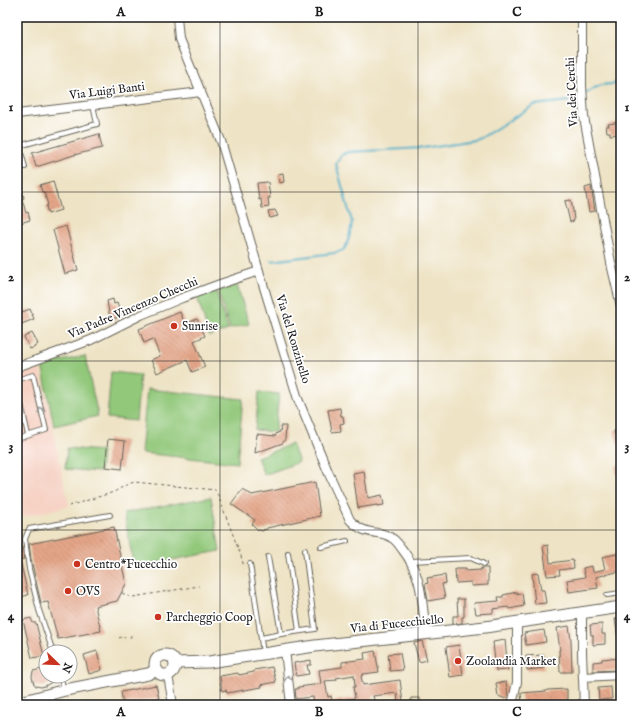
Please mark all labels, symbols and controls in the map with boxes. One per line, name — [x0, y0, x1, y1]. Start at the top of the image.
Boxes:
text: A — [116, 4, 127, 21]
text: B — [315, 4, 324, 21]
text: C — [512, 4, 522, 21]
street label: Via dei Cerchi — [563, 57, 581, 128]
street label: Via Luigi Banti — [67, 79, 146, 103]
text: 1 — [9, 99, 14, 116]
text: 1 — [625, 99, 630, 116]
text: 2 — [8, 269, 14, 286]
text: 2 — [624, 269, 630, 286]
street label: Via Padre Vincenzo Checchi — [65, 274, 200, 343]
street label: Via del Ronzinello — [272, 292, 314, 386]
place label: Sunrise — [182, 319, 219, 334]
marker: Sunrise — [169, 321, 179, 331]
one-way arrow — [38, 407, 46, 413]
text: 3 — [9, 438, 14, 455]
text: 3 — [625, 438, 630, 455]
place label: Centro*Fucecchio — [85, 557, 178, 572]
marker: Centro*Fucecchio — [72, 559, 82, 569]
place label: OVS — [76, 584, 100, 599]
marker: OVS — [63, 586, 73, 596]
text: 4 — [8, 608, 15, 625]
text: 4 — [624, 608, 631, 625]
place label: Parcheggio Coop — [166, 610, 253, 626]
marker: Parcheggio Coop — [153, 612, 163, 622]
street label: Via di Fucecchiello — [349, 612, 445, 636]
north arrow — [38, 644, 78, 684]
place label: Zoolandia Market — [466, 654, 556, 669]
marker: Zoolandia Market — [453, 656, 463, 666]
text: N — [58, 659, 75, 675]
one-way arrow — [284, 675, 293, 681]
text: A — [116, 704, 127, 721]
text: B — [315, 704, 324, 721]
text: C — [512, 704, 522, 721]

